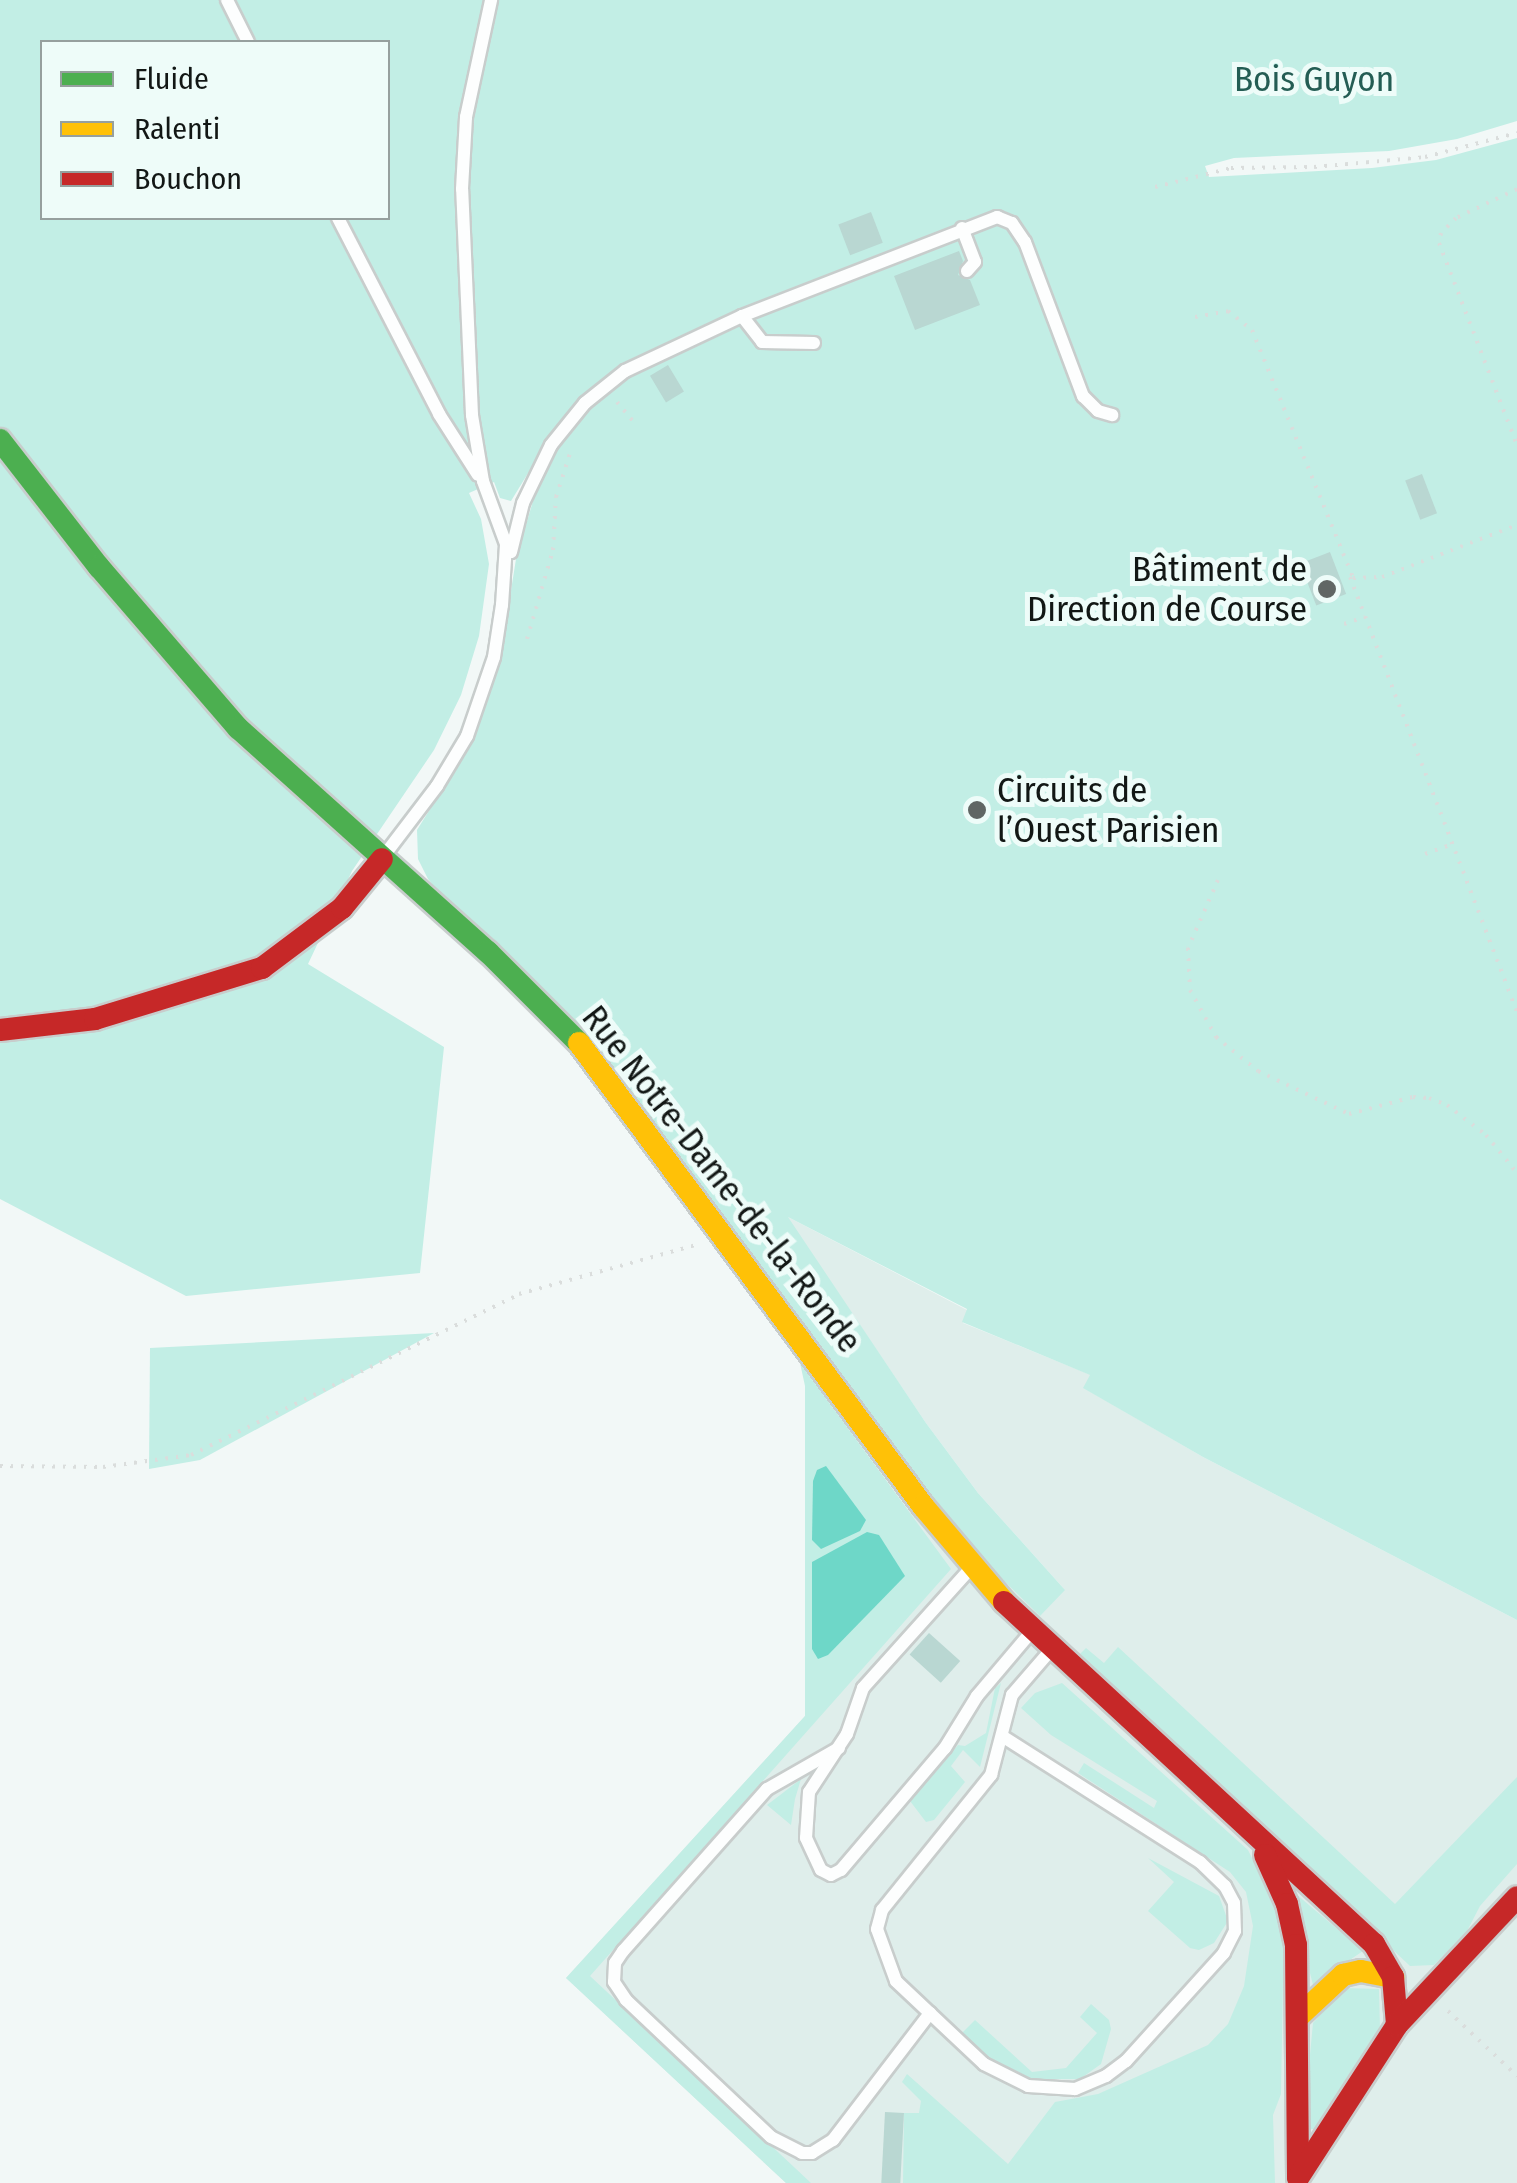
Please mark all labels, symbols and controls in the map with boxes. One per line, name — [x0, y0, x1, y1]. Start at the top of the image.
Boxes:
legend — [40, 40, 390, 220]
park label: Bois Guyon — [1234, 58, 1394, 100]
text: Fluide — [134, 61, 209, 97]
text: Ralenti — [134, 111, 220, 147]
text: Bouchon — [134, 161, 242, 197]
place label: Bâtiment de Direction de Course — [1027, 548, 1307, 630]
marker: Bâtiment de Direction de Course — [1316, 578, 1338, 600]
place label: Circuits de l’Ouest Parisien — [997, 769, 1220, 851]
marker: Circuits de l’Ouest Parisien — [966, 799, 988, 821]
street label: Rue Notre-Dame-de-la-Ronde — [573, 997, 871, 1361]

